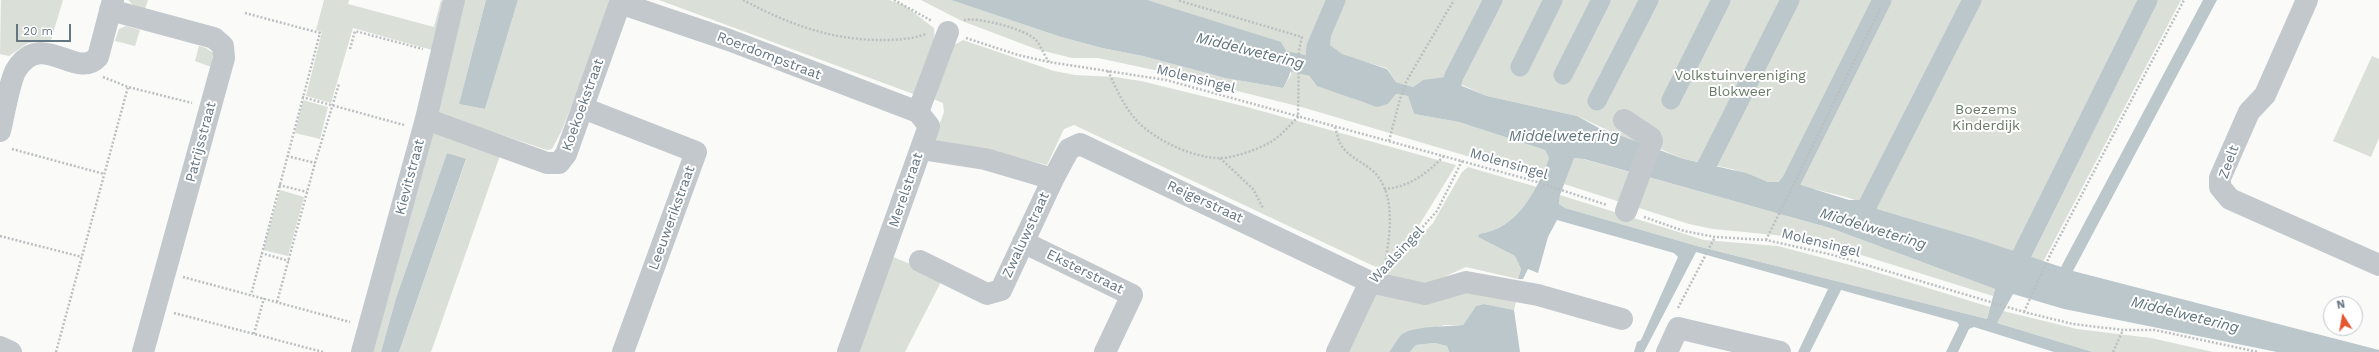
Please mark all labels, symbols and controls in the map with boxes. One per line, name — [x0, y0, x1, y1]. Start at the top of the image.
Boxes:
scale bar — [18, 16, 73, 42]
text: 20 m — [23, 24, 53, 38]
street label: Roerdompstraat — [714, 28, 824, 84]
water label: Middelwetering — [1194, 29, 1306, 73]
street label: Koekoekstraat — [558, 56, 608, 154]
street label: Molensingel — [1155, 61, 1237, 97]
park label: Volkstuinvereniging Blokweer — [1674, 68, 1806, 100]
street label: Patrijsstraat — [182, 100, 220, 184]
park label: Boezems Kinderdijk — [1952, 102, 2020, 134]
water label: Middelwetering — [1509, 128, 1619, 146]
street label: Kievitstraat — [392, 137, 428, 217]
street label: Zeelt — [2215, 143, 2243, 181]
street label: Molensingel — [1468, 145, 1550, 183]
street label: Merelstraat — [885, 150, 927, 230]
street label: Leeuwerikstraat — [645, 163, 699, 273]
street label: Reigerstraat — [1164, 177, 1246, 227]
street label: Zwaluwstraat — [999, 189, 1053, 281]
water label: Middelwetering — [1818, 204, 1928, 254]
street label: Waalsingel — [1366, 223, 1428, 287]
street label: Molensingel — [1780, 225, 1862, 261]
street label: Eksterstraat — [1044, 246, 1126, 298]
water label: Middelwetering — [2129, 293, 2241, 337]
north arrow — [2323, 296, 2363, 336]
text: N — [2336, 298, 2346, 312]

